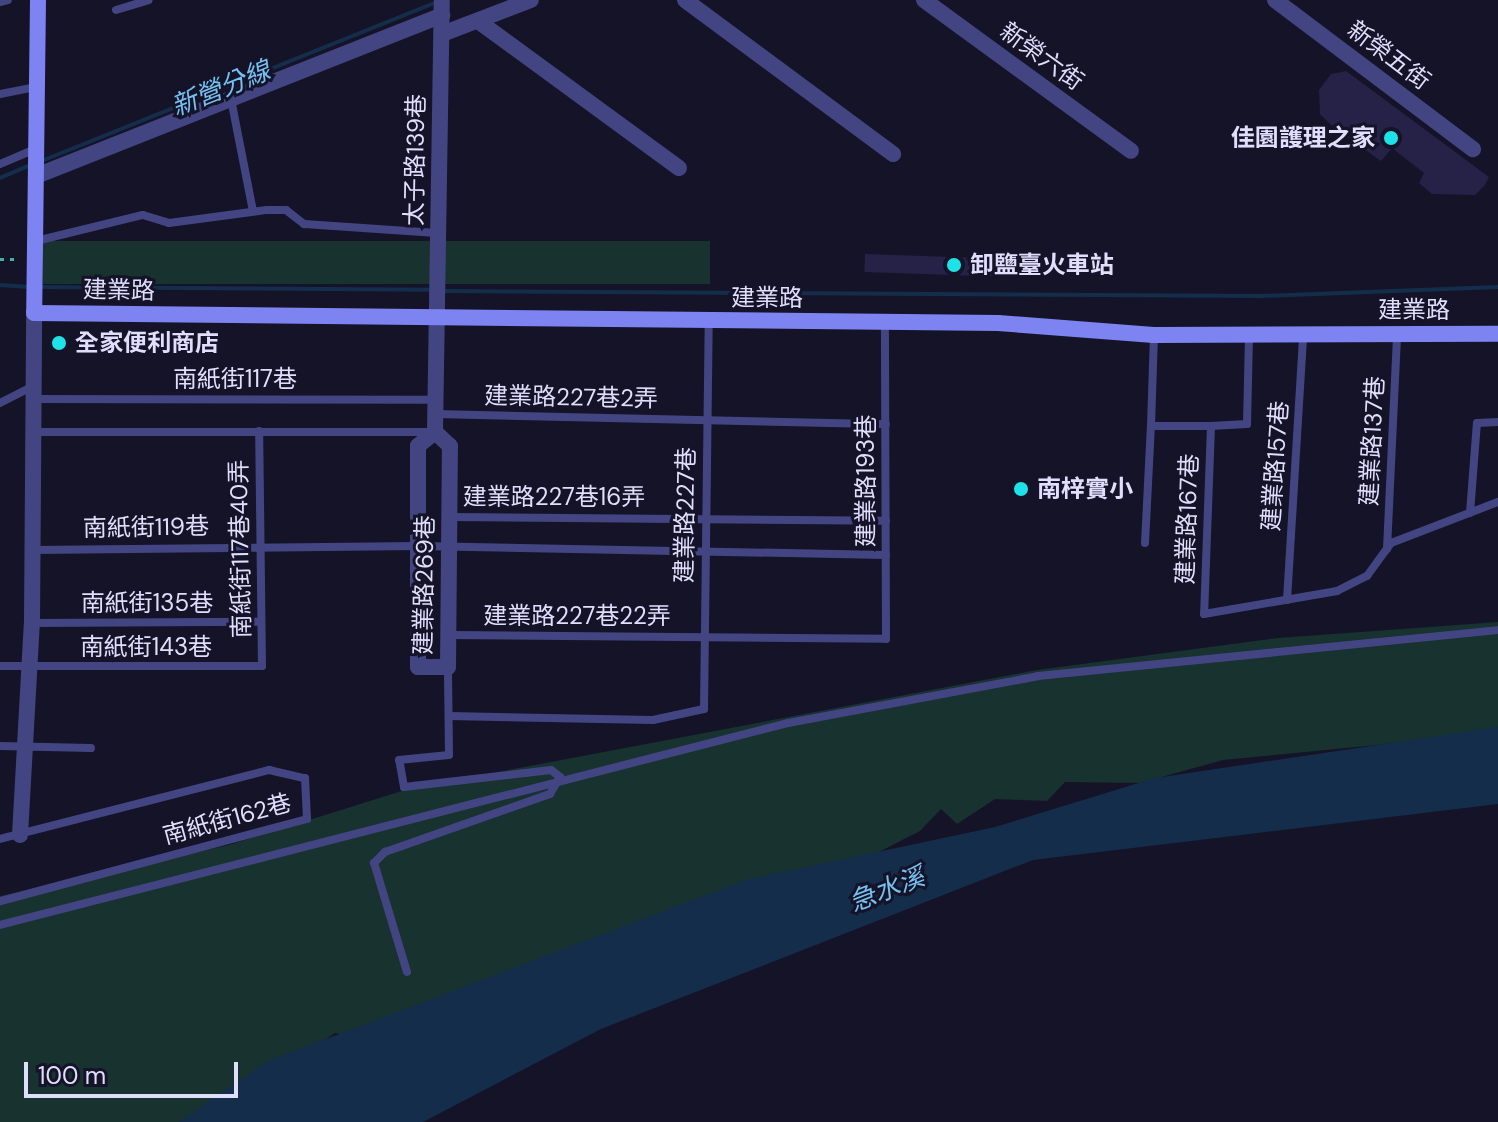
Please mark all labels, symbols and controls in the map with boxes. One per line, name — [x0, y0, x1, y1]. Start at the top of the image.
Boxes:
street label: 新榮五街 — [1342, 15, 1436, 95]
street label: 新榮六街 — [995, 16, 1089, 96]
water label: 新營分線 — [167, 55, 275, 123]
street label: 太子路139巷 — [399, 94, 431, 226]
place label: 佳園護理之家 — [1231, 124, 1375, 152]
marker: 佳園護理之家 — [1382, 129, 1400, 147]
place label: 卸鹽臺火車站 — [970, 251, 1114, 279]
marker: 卸鹽臺火車站 — [945, 256, 963, 274]
street label: 建業路 — [83, 275, 155, 305]
street label: 建業路 — [731, 284, 803, 312]
street label: 建業路 — [1378, 296, 1450, 324]
place label: 全家便利商店 — [75, 329, 219, 357]
marker: 全家便利商店 — [50, 334, 68, 352]
street label: 南紙街117巷 — [173, 365, 297, 393]
street label: 建業路137巷 — [1354, 375, 1390, 507]
street label: 建業路227巷2弄 — [484, 381, 658, 413]
street label: 建業路157巷 — [1256, 400, 1294, 532]
street label: 建業路193巷 — [852, 415, 880, 547]
street label: 建業路227巷 — [669, 447, 701, 583]
street label: 建業路167巷 — [1170, 453, 1204, 585]
street label: 南紙街117巷40弄 — [224, 459, 256, 639]
place label: 南梓實小 — [1037, 475, 1133, 503]
marker: 南梓實小 — [1012, 480, 1030, 498]
street label: 建業路227巷16弄 — [463, 483, 645, 511]
street label: 南紙街119巷 — [83, 512, 209, 542]
street label: 建業路269巷 — [408, 515, 440, 655]
street label: 南紙街135巷 — [81, 589, 213, 617]
street label: 建業路227巷22弄 — [483, 602, 671, 630]
street label: 南紙街143巷 — [80, 633, 212, 661]
street label: 南紙街162巷 — [160, 788, 294, 850]
water label: 急水溪 — [845, 861, 929, 919]
scale bar — [28, 1046, 242, 1096]
text: 100 m — [38, 1060, 106, 1091]

